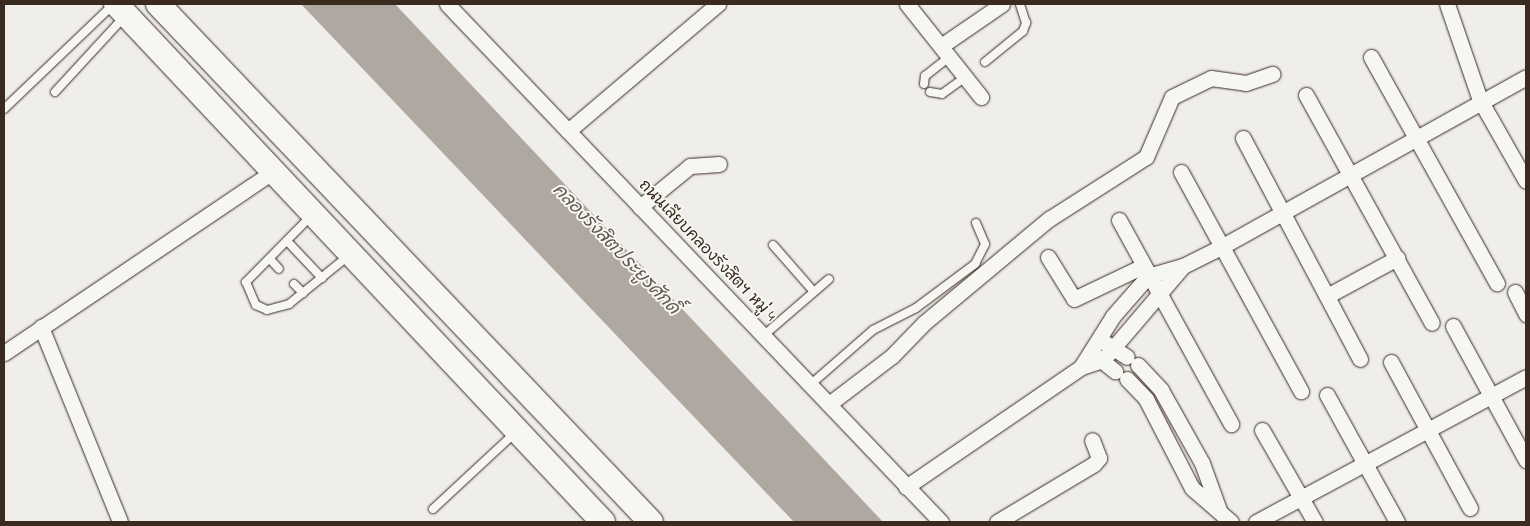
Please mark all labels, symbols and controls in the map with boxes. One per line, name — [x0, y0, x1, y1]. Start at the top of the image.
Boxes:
street label: ถนนเลียบคลองรังสิตฯ หมู่ 4 — [634, 176, 780, 326]
water label: คลองรังสิตประยูรศักดิ์ — [547, 180, 683, 320]

